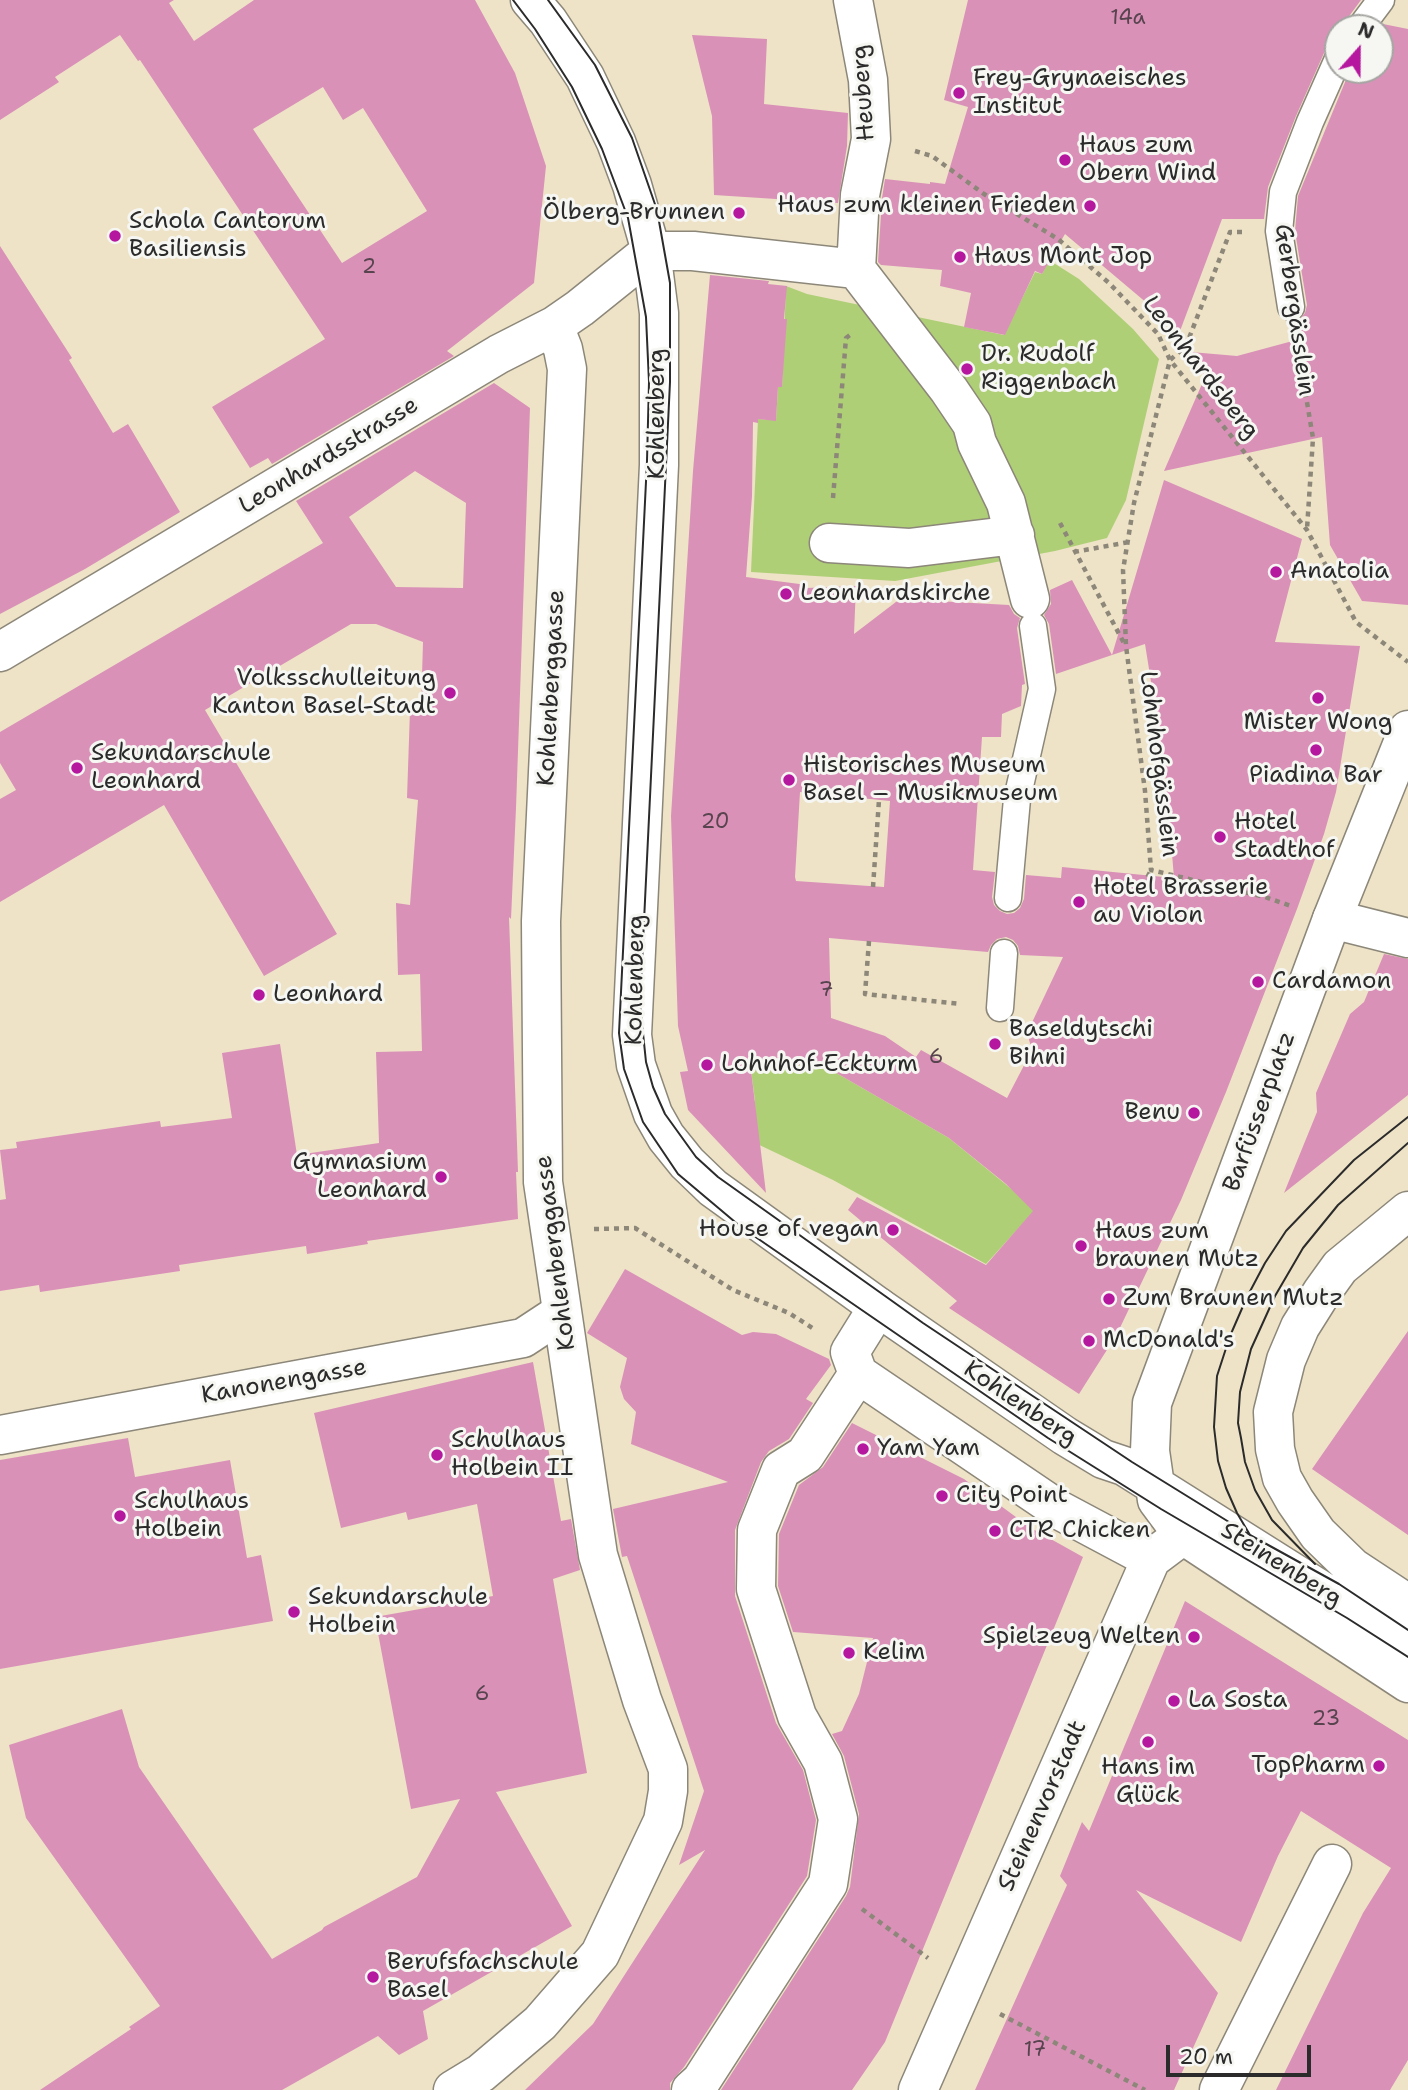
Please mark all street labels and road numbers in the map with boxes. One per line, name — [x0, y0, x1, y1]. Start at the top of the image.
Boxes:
street label: Heuberg — [846, 44, 882, 142]
street label: Gerbergässlein — [1268, 222, 1320, 398]
street label: Leonhardsberg — [1135, 291, 1265, 445]
street label: Kohlenberg — [644, 349, 672, 479]
street label: Leonhardsstrasse — [234, 391, 424, 521]
street label: Kohlenberggasse — [532, 589, 572, 787]
street label: Lohnhofgässlein — [1132, 669, 1184, 859]
street label: Kohlenberg — [620, 914, 652, 1046]
street label: Barfüsserplatz — [1218, 1028, 1302, 1196]
street label: Kohlenberggasse — [530, 1154, 582, 1352]
street label: Kanonengasse — [199, 1353, 369, 1411]
street label: Kohlenberg — [958, 1355, 1082, 1453]
street label: Steinenberg — [1215, 1516, 1347, 1614]
street label: Steinenvorstadt — [992, 1716, 1094, 1896]

